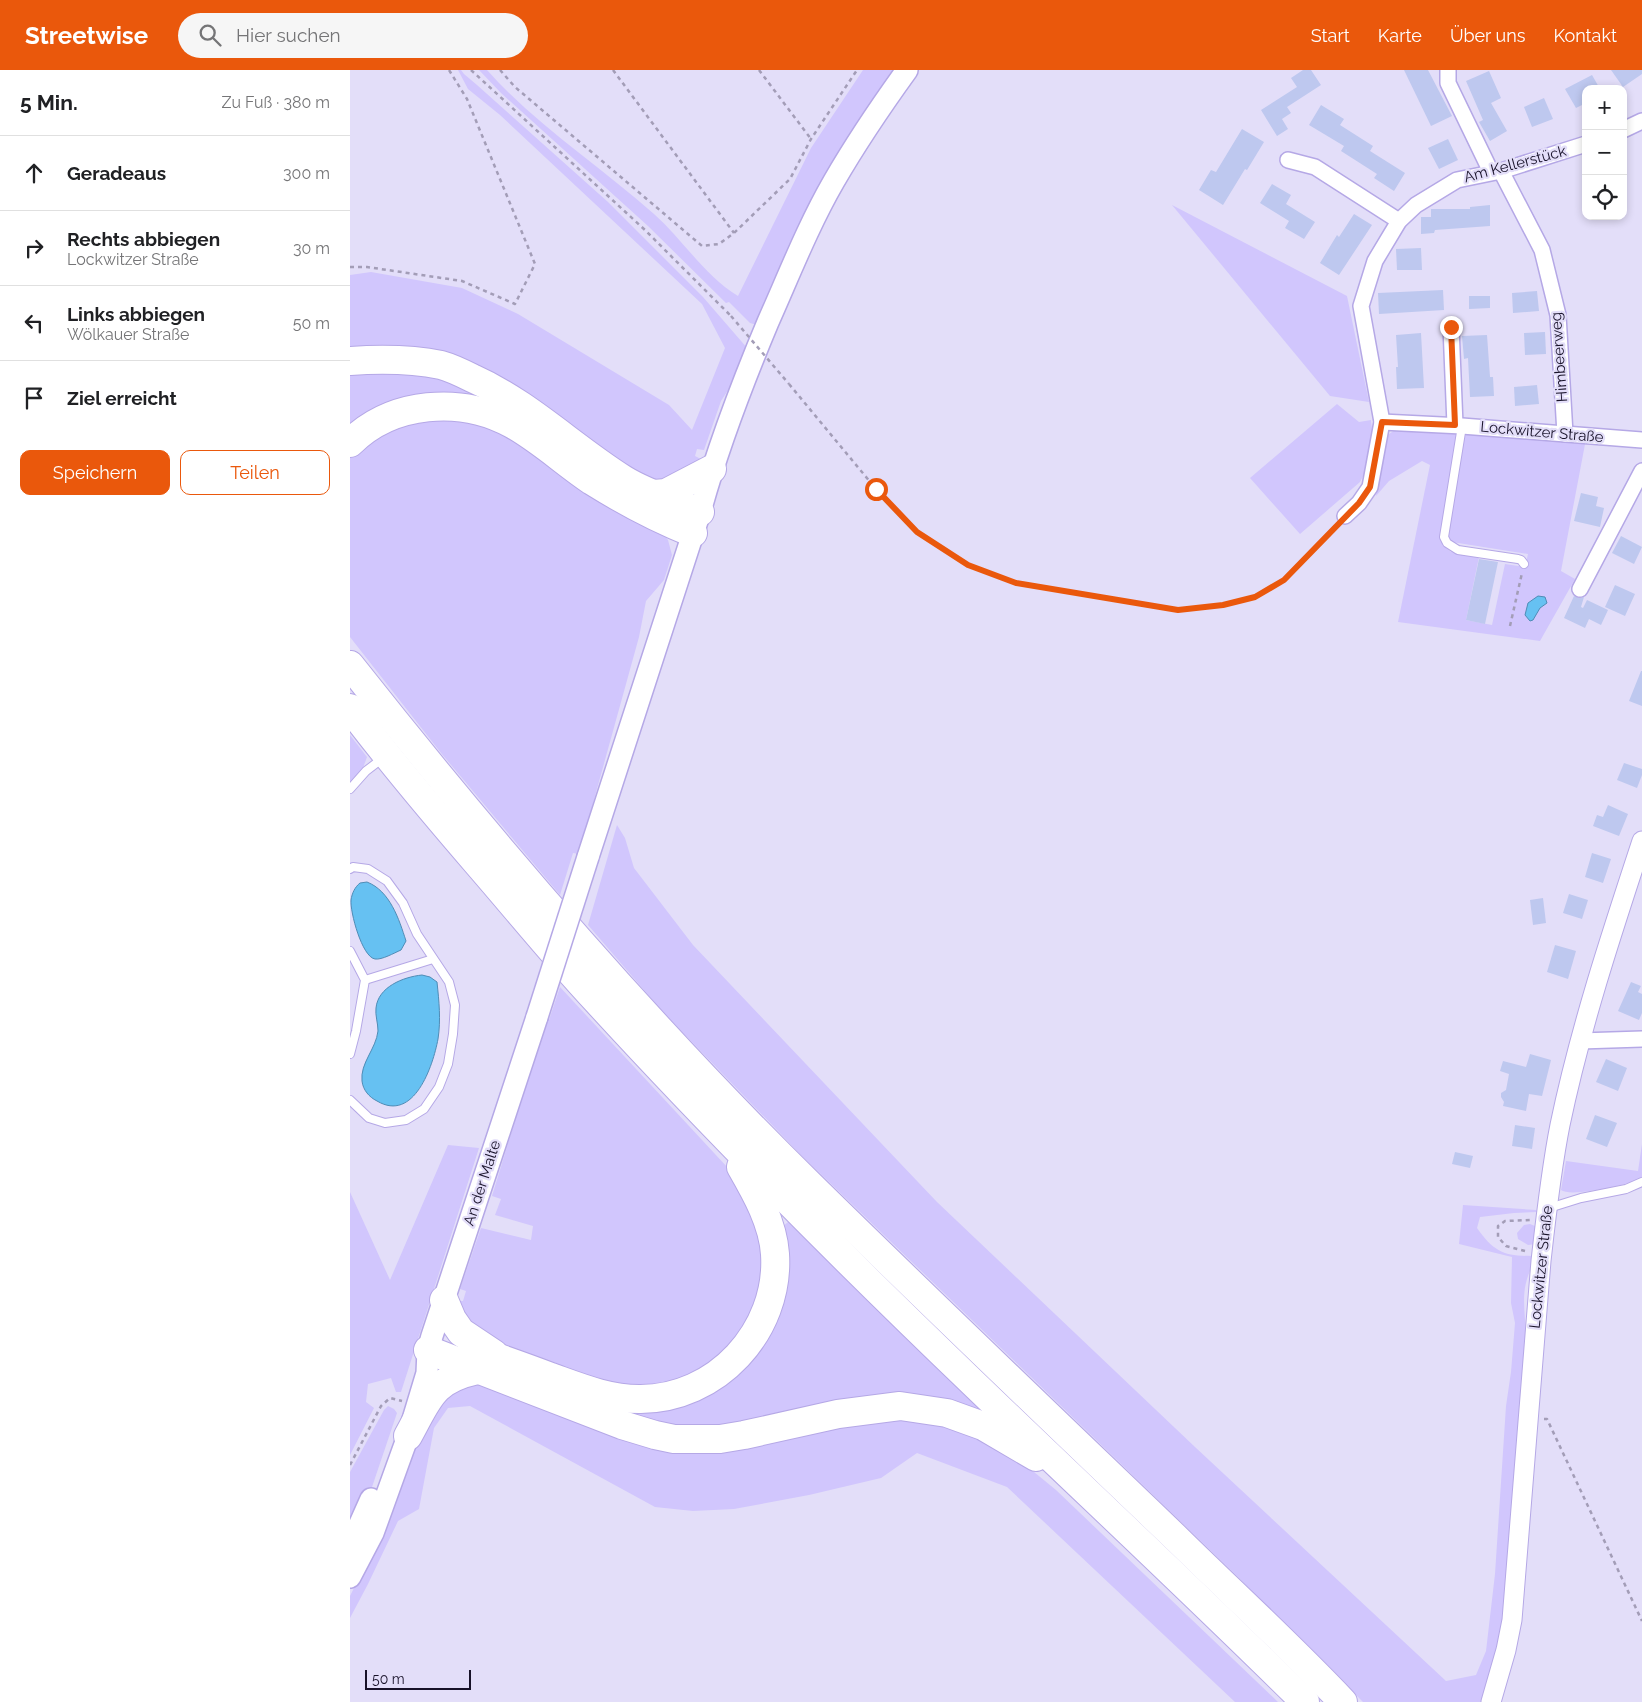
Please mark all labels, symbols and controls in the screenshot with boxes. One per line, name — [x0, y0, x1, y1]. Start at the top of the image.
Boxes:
search box — [178, 13, 528, 58]
text: Streetwise — [25, 21, 148, 50]
icon: search — [196, 21, 224, 49]
text: Hier suchen — [236, 24, 341, 46]
text: Start — [1311, 25, 1350, 46]
text: Karte — [1378, 25, 1422, 46]
text: Über uns — [1450, 25, 1525, 46]
text: Kontakt — [1553, 25, 1617, 46]
map controls — [1582, 85, 1627, 220]
button: + — [1582, 85, 1627, 130]
text: 5 Min. — [20, 90, 78, 115]
text: Zu Fuß · 380 m — [222, 93, 330, 112]
button: − — [1582, 130, 1627, 175]
street label: Am Kellerstück — [1462, 142, 1568, 186]
icon: ahead — [20, 159, 48, 187]
text: Geradeaus — [67, 162, 166, 184]
text: 300 m — [283, 164, 330, 183]
button: locate — [1582, 175, 1627, 220]
text: Rechts abbiegen — [67, 228, 220, 250]
icon: right — [20, 234, 48, 262]
text: 30 m — [293, 239, 330, 258]
text: Lockwitzer Straße — [67, 250, 199, 269]
text: Links abbiegen — [67, 303, 205, 325]
icon: left — [20, 309, 48, 337]
street label: Himbeerweg — [1547, 311, 1571, 403]
text: 50 m — [293, 314, 330, 333]
route end — [1440, 316, 1463, 339]
text: Wölkauer Straße — [67, 325, 189, 344]
icon: arrive — [20, 384, 48, 412]
text: Ziel erreicht — [67, 387, 177, 409]
street label: Lockwitzer Straße — [1480, 418, 1604, 446]
button: Speichern — [20, 450, 170, 495]
button: Teilen — [180, 450, 330, 495]
route start — [865, 478, 888, 501]
street label: An der Malte — [460, 1138, 504, 1228]
street label: Lockwitzer Straße — [1526, 1205, 1556, 1329]
scale bar — [365, 1667, 471, 1690]
text: 50 m — [372, 1671, 405, 1687]

